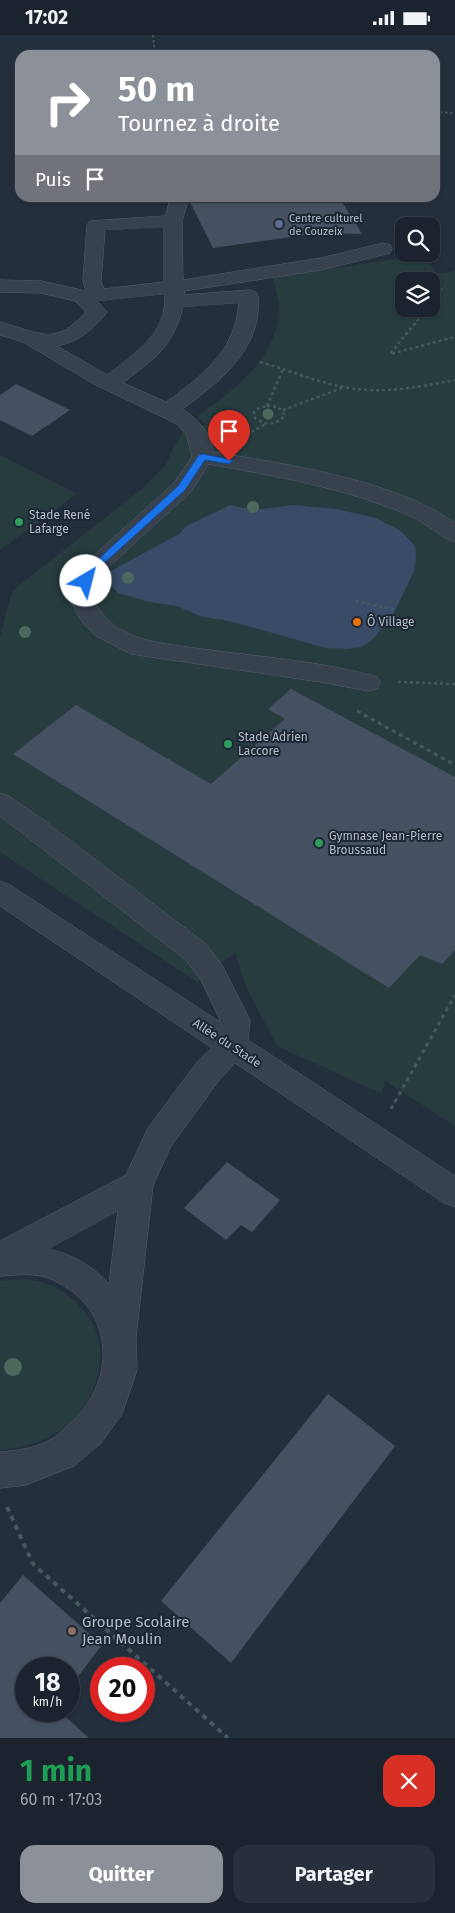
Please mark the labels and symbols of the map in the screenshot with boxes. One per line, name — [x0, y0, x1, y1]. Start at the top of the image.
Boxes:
place label: Centre culturel de Couzeix — [289, 212, 362, 238]
marker: Centre culturel de Couzeix — [273, 218, 285, 230]
pin — [208, 410, 250, 461]
place label: Stade René Lafarge — [29, 508, 90, 536]
marker: Stade René Lafarge — [13, 516, 25, 528]
position arrow — [59, 554, 111, 606]
place label: Ô Village — [367, 614, 415, 629]
marker: Ô Village — [351, 616, 363, 628]
place label: Stade Adrien Laccore — [238, 730, 308, 758]
marker: Stade Adrien Laccore — [222, 738, 234, 750]
place label: Gymnase Jean-Pierre Broussaud — [329, 829, 442, 857]
marker: Gymnase Jean-Pierre Broussaud — [313, 837, 325, 849]
street label: Allée du Stade — [190, 1016, 264, 1070]
place label: Groupe Scolaire Jean Moulin — [82, 1613, 189, 1648]
marker: Groupe Scolaire Jean Moulin — [66, 1625, 78, 1637]
speed limit sign: 20 — [90, 1657, 155, 1722]

